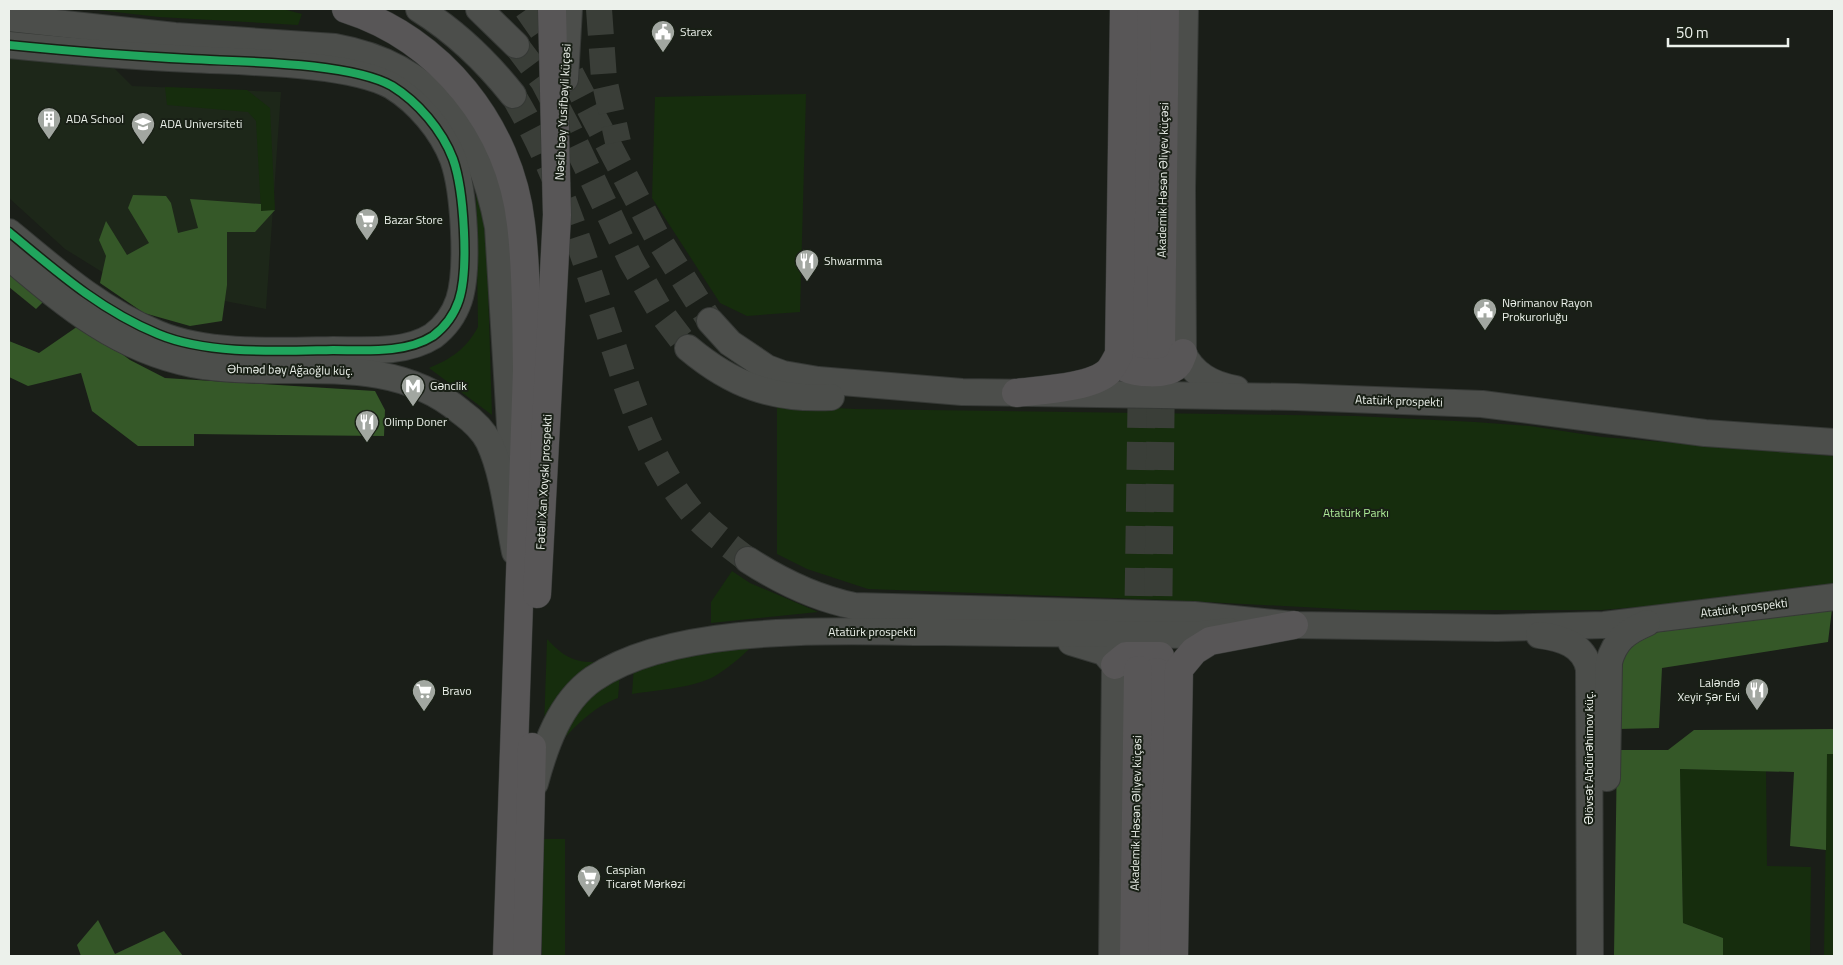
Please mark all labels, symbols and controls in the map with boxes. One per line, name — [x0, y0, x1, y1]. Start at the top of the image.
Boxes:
scale bar — [1668, 15, 1788, 47]
public building icon: Starex — [650, 19, 676, 53]
text: 50 m — [1676, 21, 1709, 44]
place label: Starex — [680, 22, 713, 41]
street label: Nəsib bəy Yusifbəyli küçəsi — [549, 43, 576, 181]
street label: Akademik Həsən Əliyev küçəsi — [1152, 102, 1173, 258]
building icon: ADA School — [36, 106, 62, 140]
place label: ADA School — [66, 109, 124, 128]
school or university icon: ADA Universiteti — [130, 111, 156, 145]
place label: ADA Universiteti — [160, 114, 242, 133]
supermarket icon: Bazar Store — [354, 207, 380, 241]
place label: Bazar Store — [384, 210, 443, 229]
restaurant icon: Shwarmma — [794, 248, 820, 282]
place label: Shwarmma — [824, 251, 882, 270]
place label: Nərimanov Rayon Prokurorluğu — [1502, 293, 1593, 326]
public building icon: Nərimanov Rayon Prokurorluğu — [1472, 297, 1498, 331]
street label: Əhməd bəy Ağaoğlu küç. — [227, 359, 353, 380]
metro station icon: Gənclik — [400, 373, 426, 407]
place label: Gənclik — [430, 376, 467, 395]
street label: Atatürk prospekti — [1355, 389, 1443, 412]
restaurant icon: Olimp Doner — [354, 409, 380, 443]
place label: Olimp Doner — [384, 412, 447, 431]
street label: Fətəli Xan Xoyski prospekti — [530, 414, 557, 550]
park label: Atatürk Parkı — [1323, 503, 1389, 522]
street label: Atatürk prospekti — [1699, 593, 1789, 622]
street label: Atatürk prospekti — [828, 622, 916, 641]
place label: Laləndə Xeyir Şər Evi — [1678, 673, 1740, 706]
restaurant icon: Laləndə Xeyir Şər Evi — [1744, 677, 1770, 711]
supermarket icon: Bravo — [411, 678, 437, 712]
place label: Bravo — [442, 681, 472, 700]
street label: Əlövsət Abdürəhimov küç. — [1579, 691, 1598, 825]
street label: Akademik Həsən Əliyev küçəsi — [1125, 735, 1146, 891]
place label: Caspian Ticarət Mərkəzi — [606, 860, 685, 893]
supermarket icon: Caspian Ticarət Mərkəzi — [576, 864, 602, 898]

